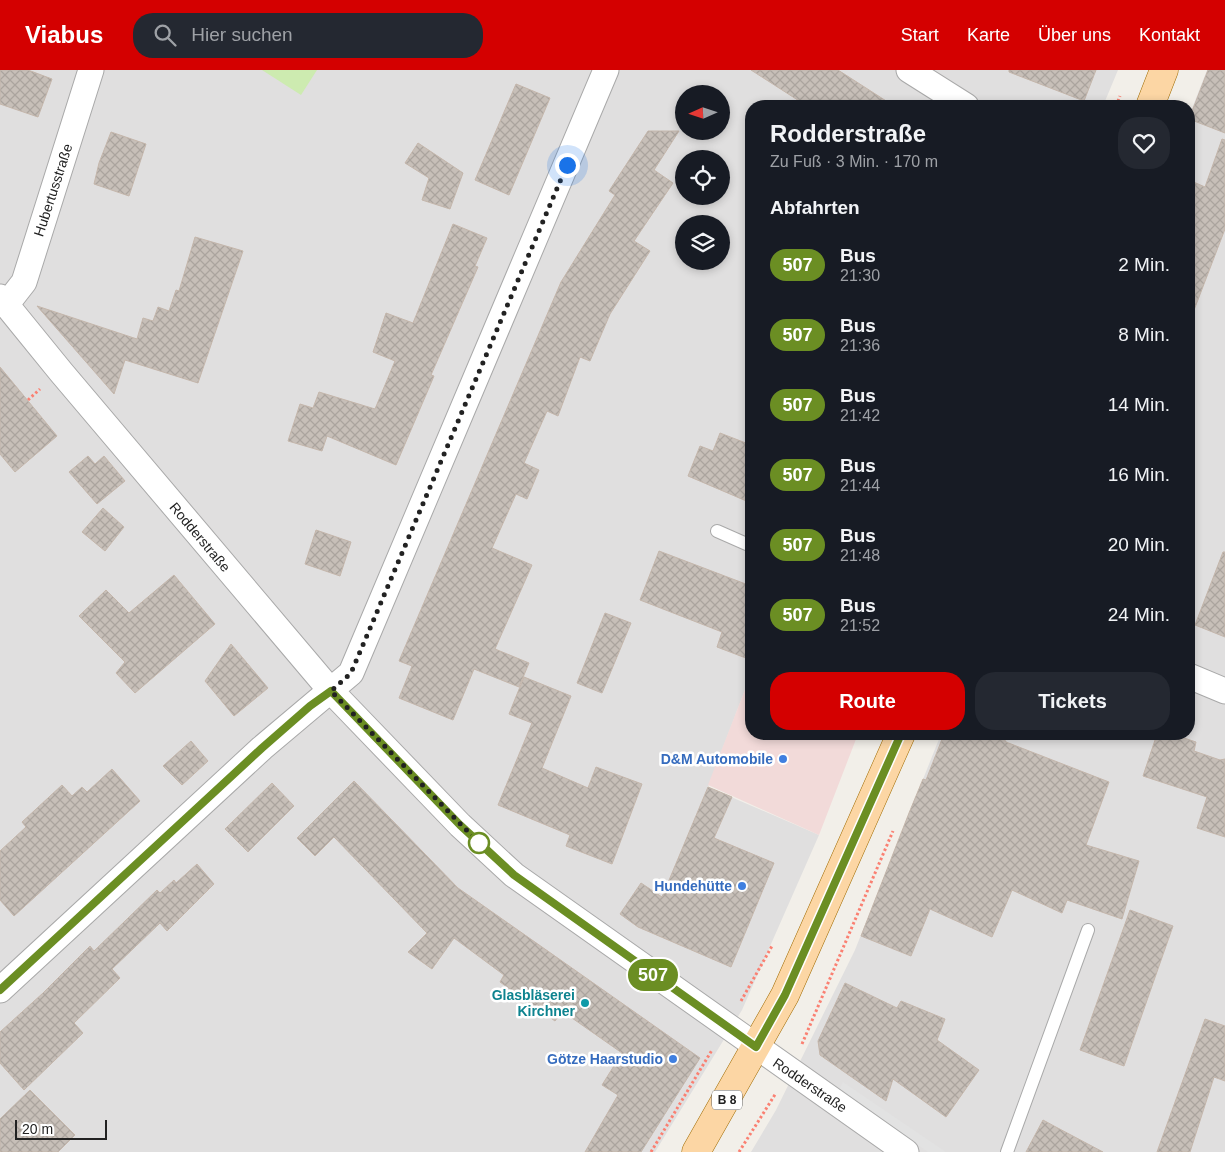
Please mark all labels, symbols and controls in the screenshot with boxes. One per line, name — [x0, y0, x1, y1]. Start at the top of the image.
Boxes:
search box — [133, 13, 483, 58]
text: Viabus — [25, 21, 103, 48]
icon: search — [151, 21, 179, 49]
text: Hier suchen — [191, 24, 293, 45]
text: Start — [901, 25, 939, 45]
text: Karte — [967, 25, 1010, 45]
text: Über uns — [1038, 25, 1111, 45]
text: Kontakt — [1139, 25, 1200, 45]
north arrow — [675, 85, 730, 140]
map controls — [675, 85, 730, 270]
button: heart — [1118, 117, 1170, 169]
text: Rodderstraße — [770, 120, 926, 147]
street label: Hubertusstraße — [30, 141, 76, 238]
button: locate — [675, 150, 730, 205]
your location — [555, 153, 580, 178]
text: Zu Fuß · 3 Min. · 170 m — [770, 153, 938, 170]
text: Abfahrten — [770, 197, 860, 218]
button: layers — [675, 215, 730, 270]
text: Bus — [840, 245, 876, 266]
text: 2 Min. — [1118, 254, 1170, 275]
text: 507 — [782, 255, 813, 275]
text: 21:30 — [840, 267, 880, 284]
text: Bus — [840, 315, 876, 336]
text: 8 Min. — [1118, 324, 1170, 345]
text: 507 — [782, 325, 813, 345]
text: 21:36 — [840, 337, 880, 354]
text: Bus — [840, 385, 876, 406]
text: 14 Min. — [1108, 394, 1170, 415]
text: 507 — [782, 395, 813, 415]
text: 21:42 — [840, 407, 880, 424]
text: Bus — [840, 455, 876, 476]
text: 16 Min. — [1108, 464, 1170, 485]
text: 507 — [782, 465, 813, 485]
text: 21:44 — [840, 477, 880, 494]
street label: Rodderstraße — [166, 499, 234, 575]
text: Bus — [840, 525, 876, 546]
text: 20 Min. — [1108, 534, 1170, 555]
text: 507 — [782, 535, 813, 555]
text: 21:48 — [840, 547, 880, 564]
text: Bus — [840, 595, 876, 616]
text: 24 Min. — [1108, 604, 1170, 625]
text: 507 — [782, 605, 813, 625]
text: 21:52 — [840, 617, 880, 634]
button: Route — [770, 672, 965, 730]
button: Tickets — [975, 672, 1170, 730]
place label: D&M Automobile — [661, 751, 773, 767]
marker: D&M Automobile — [777, 753, 789, 765]
unlabelled marker — [468, 832, 490, 854]
place label: Hundehütte — [654, 878, 732, 894]
marker: Hundehütte — [736, 880, 748, 892]
line badge: 507 — [624, 959, 682, 991]
text: 507 — [638, 965, 668, 985]
place label: Glasbläserei Kirchner — [492, 987, 576, 1019]
marker: Glasbläserei Kirchner — [579, 997, 591, 1009]
place label: Götze Haarstudio — [547, 1051, 663, 1067]
marker: Götze Haarstudio — [667, 1053, 679, 1065]
street label: Rodderstraße — [770, 1054, 850, 1116]
road number: B 8 — [712, 1090, 742, 1110]
scale bar — [15, 1117, 108, 1140]
text: 20 m — [22, 1121, 53, 1137]

